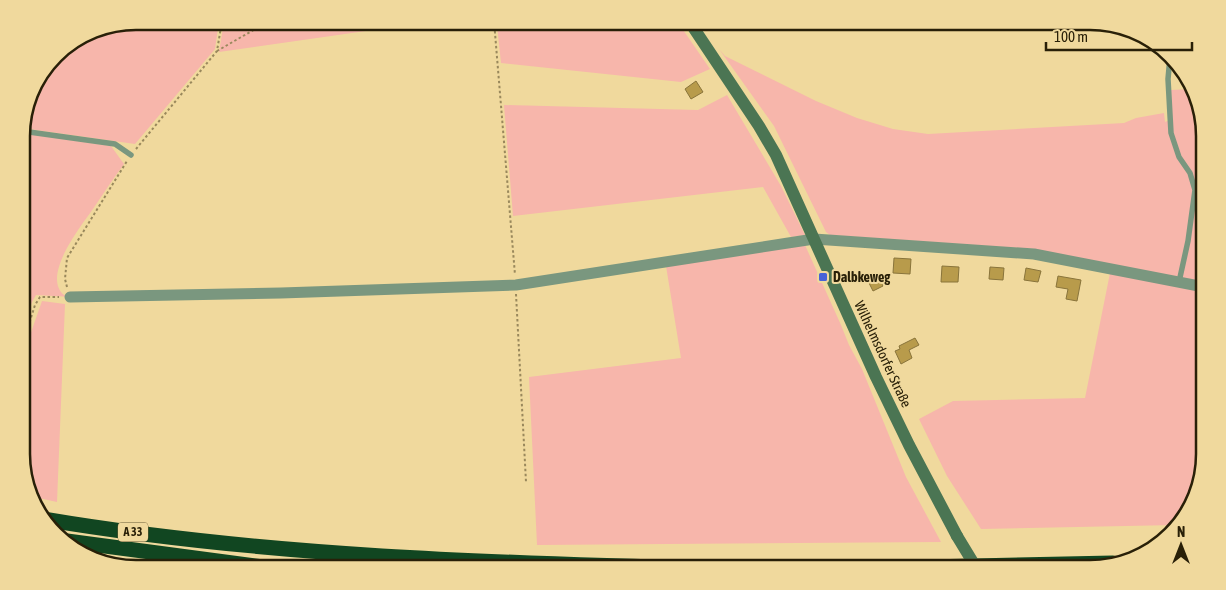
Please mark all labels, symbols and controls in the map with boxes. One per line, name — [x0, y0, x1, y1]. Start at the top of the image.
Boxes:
scale bar — [1046, 20, 1192, 52]
text: 100 m — [1054, 28, 1088, 45]
place label: Dalbkeweg — [833, 269, 891, 285]
marker: Dalbkeweg — [817, 271, 829, 283]
street label: Wilhelmsdorfer Straße — [851, 298, 915, 410]
north arrow — [1156, 520, 1206, 570]
road number: A 33 — [118, 522, 148, 542]
text: N — [1177, 524, 1185, 540]

